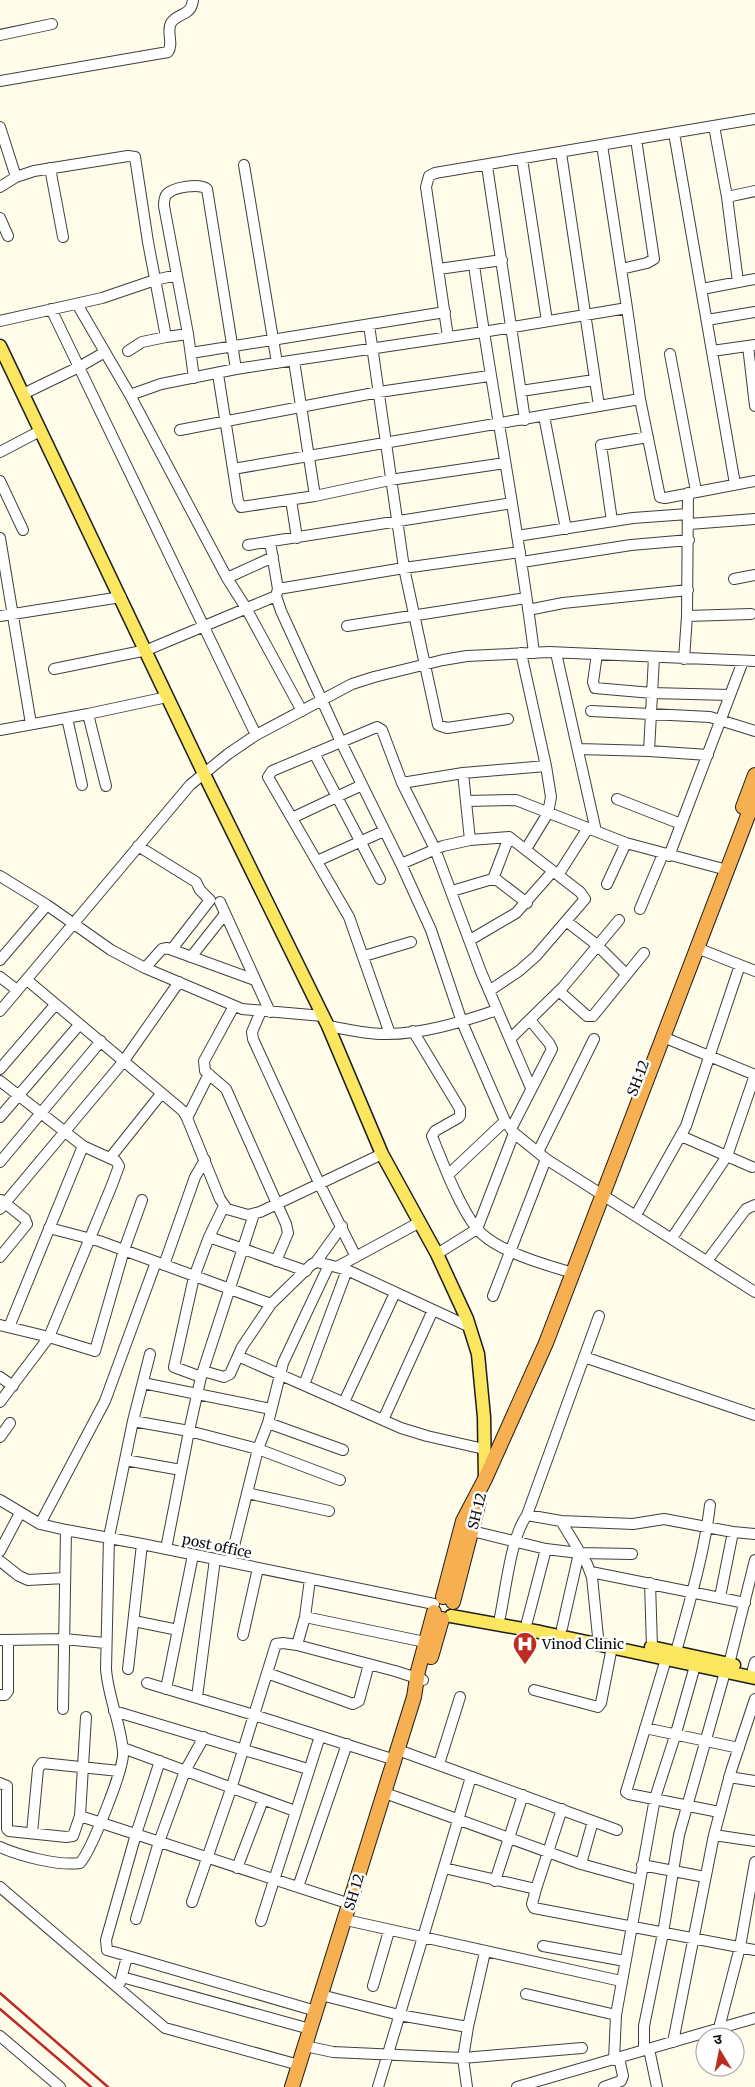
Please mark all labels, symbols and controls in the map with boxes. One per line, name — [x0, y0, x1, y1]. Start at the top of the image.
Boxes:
street label: SH 12 — [623, 1057, 653, 1099]
street label: SH 12 — [464, 1491, 490, 1531]
street label: post office — [181, 1530, 253, 1562]
hospital icon: Vinod Clinic — [512, 1631, 538, 1665]
place label: Vinod Clinic — [541, 1635, 624, 1653]
street label: SH 12 — [340, 1872, 368, 1912]
north arrow — [695, 2027, 745, 2077]
text: उ — [712, 2029, 724, 2049]

